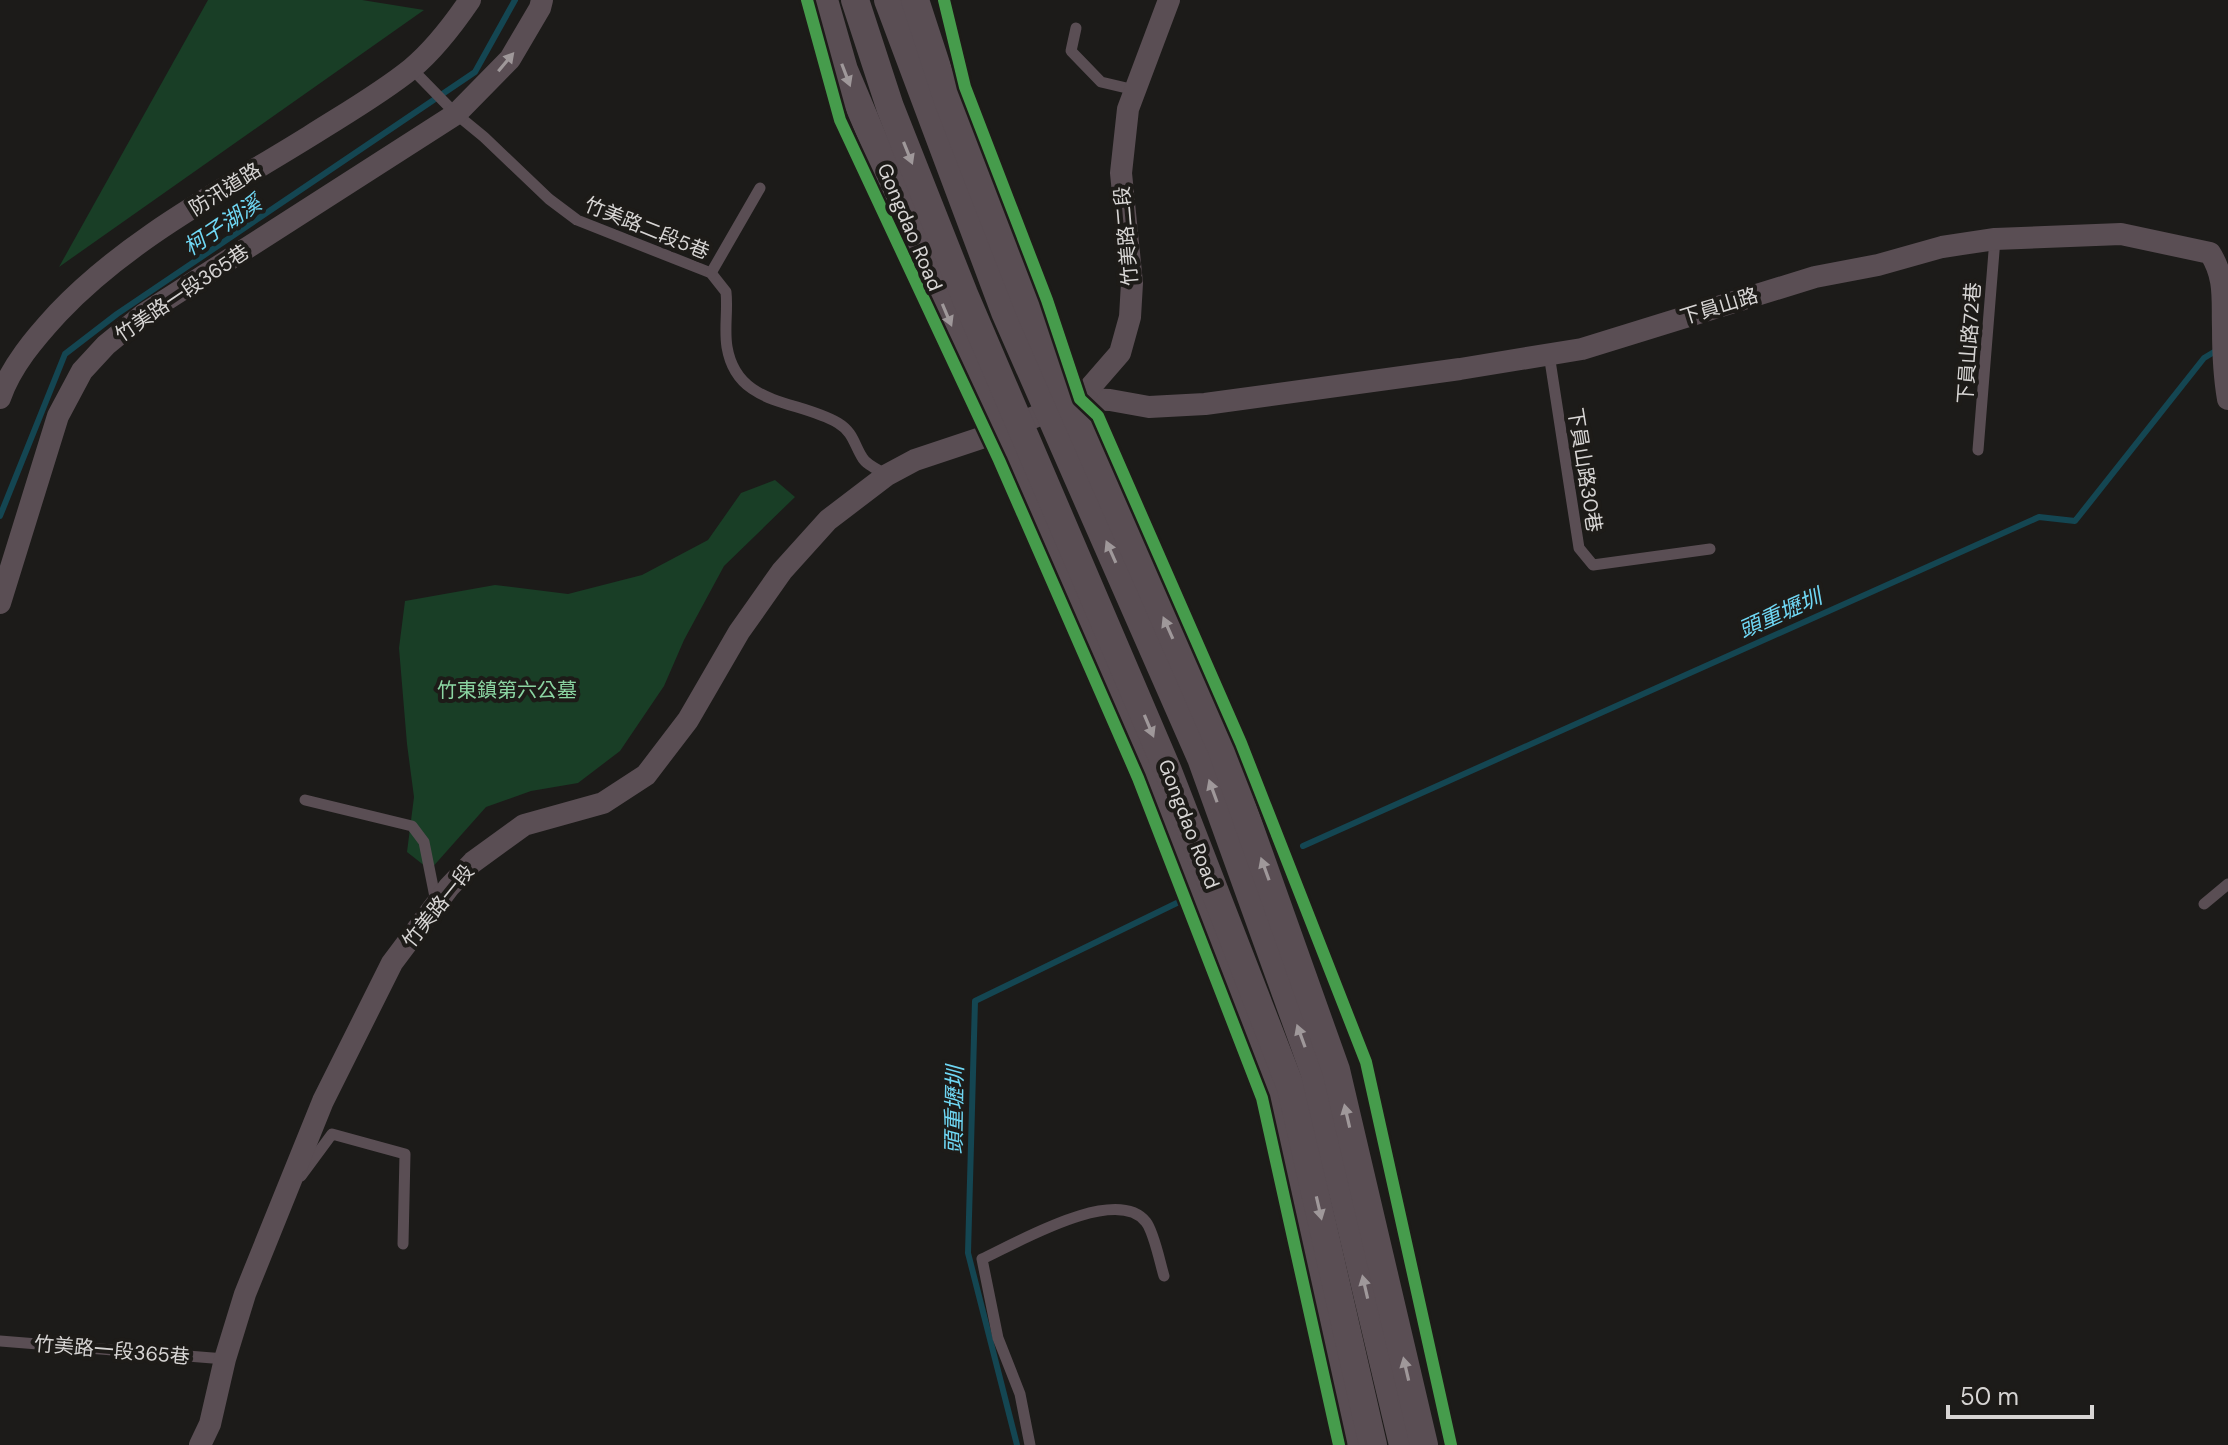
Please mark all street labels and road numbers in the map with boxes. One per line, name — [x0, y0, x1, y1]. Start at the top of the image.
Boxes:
street label: 防汛道路 — [184, 157, 266, 221]
street label: Gongdao Road — [871, 159, 949, 295]
street label: 竹美路二段 — [1109, 185, 1143, 287]
street label: 竹美路二段5巷 — [581, 191, 713, 265]
street label: 竹美路一段365巷 — [110, 239, 254, 347]
street label: 下員山路72巷 — [1952, 281, 1986, 405]
street label: 下員山路 — [1677, 282, 1761, 330]
street label: 下員山路30巷 — [1562, 406, 1608, 534]
street label: Gongdao Road — [1152, 756, 1226, 892]
street label: 竹美路一段 — [396, 859, 480, 953]
street label: 竹美路一段365巷 — [33, 1330, 191, 1370]

